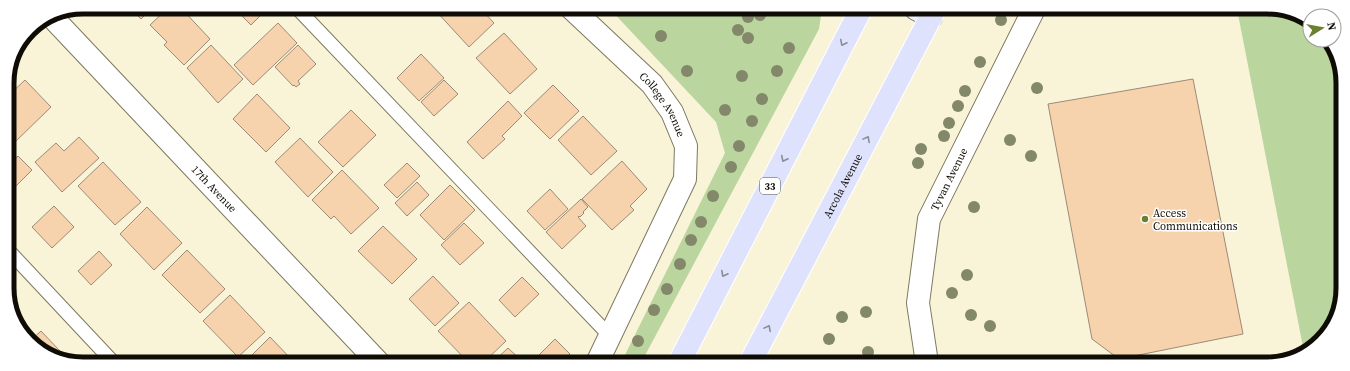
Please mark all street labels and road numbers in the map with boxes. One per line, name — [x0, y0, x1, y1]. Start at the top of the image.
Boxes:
street label: College Avenue — [636, 69, 689, 139]
street label: Tyvan Avenue — [927, 145, 972, 213]
street label: Arcola Avenue — [820, 151, 866, 221]
street label: 17th Avenue — [188, 162, 240, 216]
road number: 33 — [760, 178, 780, 194]

